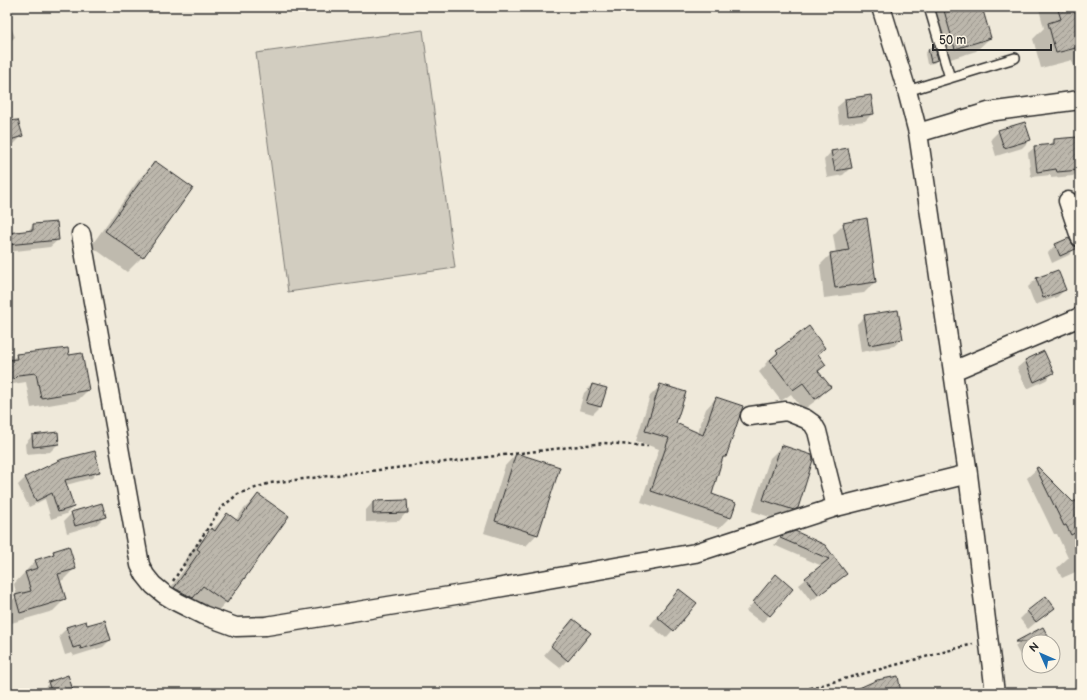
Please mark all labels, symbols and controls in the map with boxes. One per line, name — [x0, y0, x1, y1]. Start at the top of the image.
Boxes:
scale bar — [933, 26, 1051, 52]
text: 50 m — [939, 33, 966, 48]
north arrow — [1021, 634, 1061, 674]
text: N — [1027, 640, 1042, 655]

